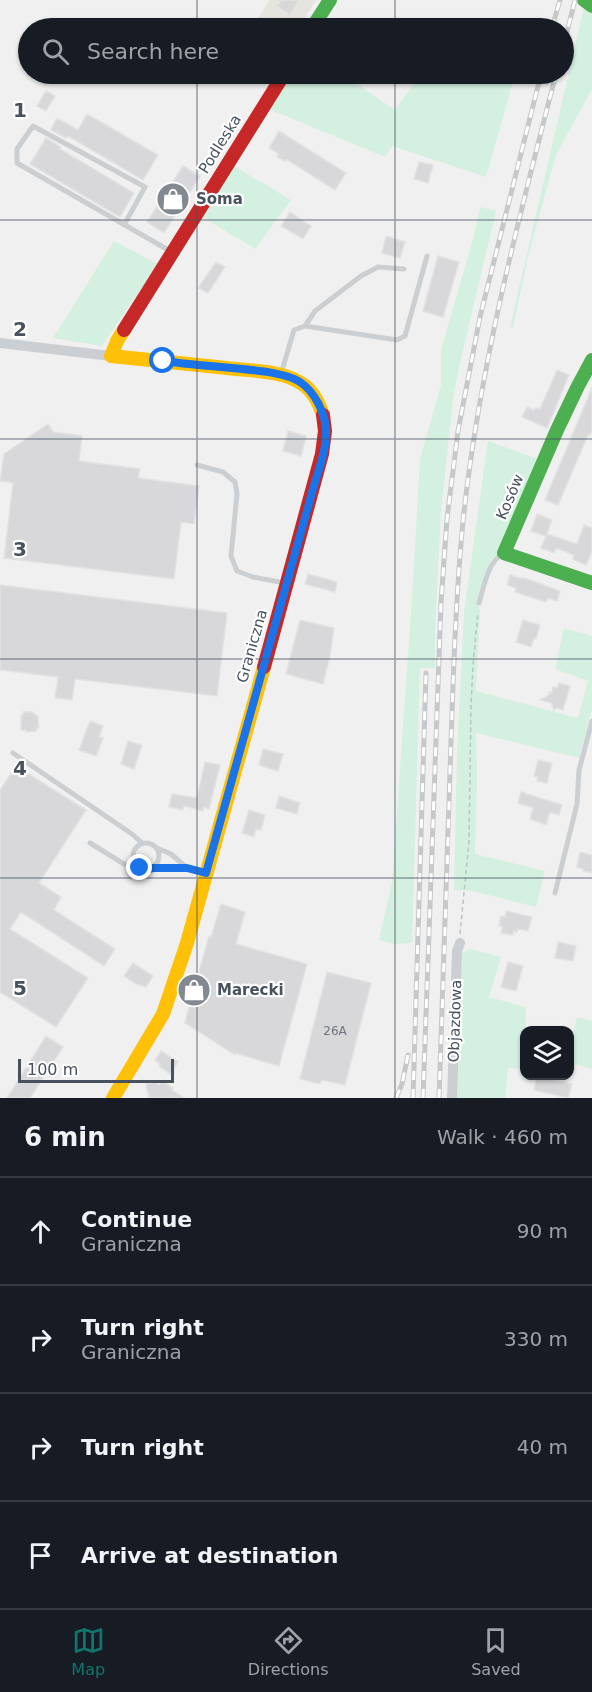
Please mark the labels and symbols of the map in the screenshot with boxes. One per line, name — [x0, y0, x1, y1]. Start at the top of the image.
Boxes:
text: 1 — [13, 98, 27, 122]
street label: Podleska — [195, 111, 245, 177]
shop icon: Soma — [155, 181, 191, 217]
place label: Soma — [196, 190, 243, 208]
text: 2 — [13, 317, 27, 341]
route start — [149, 347, 175, 373]
street label: Kosów — [492, 472, 528, 522]
text: 3 — [13, 537, 27, 561]
street label: Graniczna — [233, 607, 271, 685]
text: 4 — [13, 756, 27, 780]
route end — [126, 854, 152, 880]
shop icon: Marecki — [176, 972, 212, 1008]
text: 5 — [13, 976, 27, 1000]
street label: Objazdowa — [445, 979, 465, 1063]
place label: Marecki — [217, 981, 284, 999]
house number: 26A — [323, 1024, 348, 1038]
scale bar — [18, 1056, 174, 1084]

